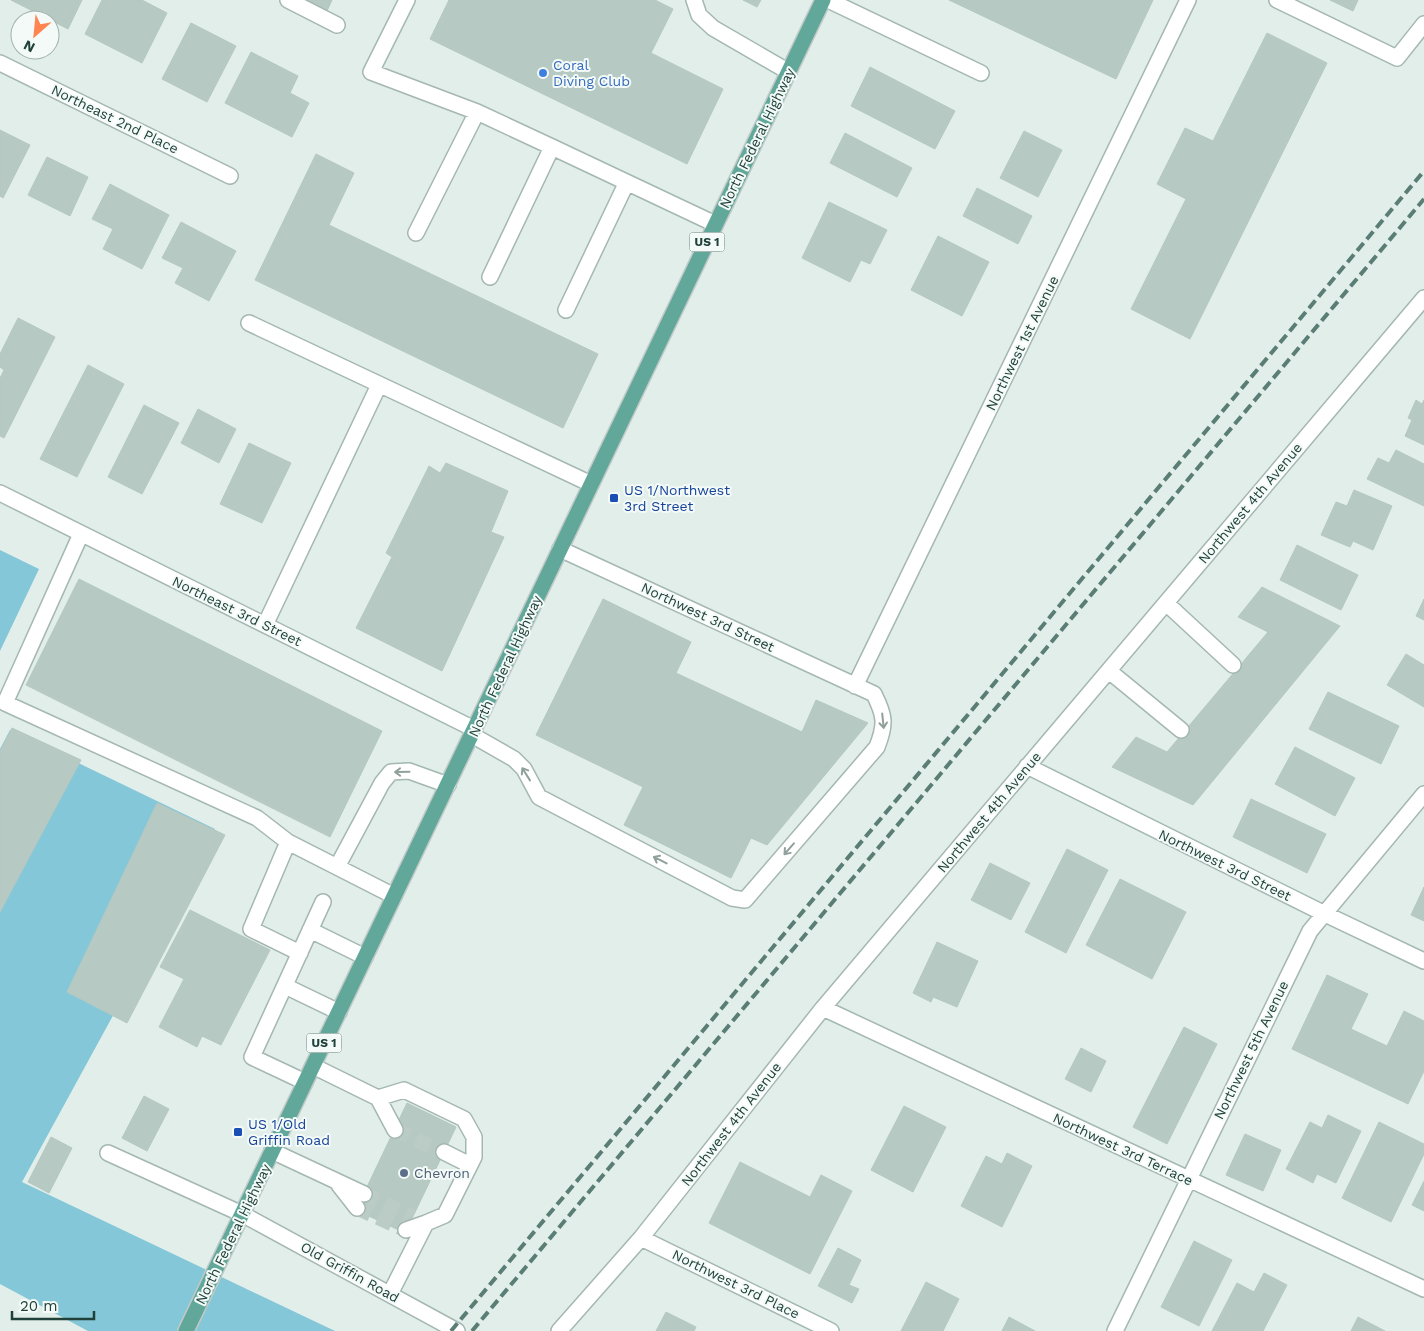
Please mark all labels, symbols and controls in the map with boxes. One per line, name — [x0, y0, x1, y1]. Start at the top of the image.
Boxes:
north arrow — [10, 10, 60, 60]
text: N — [21, 37, 37, 56]
place label: Coral Diving Club — [553, 57, 630, 89]
street label: North Federal Highway — [716, 65, 798, 211]
marker: Coral Diving Club — [537, 67, 549, 79]
street label: Northeast 2nd Place — [49, 81, 181, 157]
road number: US 1 — [690, 232, 724, 252]
street label: Northwest 1st Avenue — [982, 273, 1062, 413]
street label: Northwest 4th Avenue — [1195, 439, 1305, 567]
place label: US 1/Northwest 3rd Street — [624, 482, 730, 514]
marker: US 1/Northwest 3rd Street — [608, 492, 620, 504]
street label: Northeast 3rd Street — [170, 573, 304, 649]
street label: Northwest 3rd Street — [639, 579, 777, 655]
street label: North Federal Highway — [465, 592, 545, 739]
one-way arrow — [878, 712, 888, 728]
street label: Northwest 4th Avenue — [934, 748, 1044, 876]
one-way arrow — [394, 767, 410, 776]
one-way arrow — [521, 768, 531, 782]
street label: Northwest 3rd Street — [1156, 826, 1294, 904]
one-way arrow — [784, 842, 795, 855]
one-way arrow — [653, 855, 668, 864]
street label: Northwest 5th Avenue — [1210, 978, 1292, 1122]
road number: US 1 — [306, 1034, 342, 1052]
street label: Northwest 4th Avenue — [678, 1059, 784, 1189]
street label: Northwest 3rd Terrace — [1050, 1109, 1196, 1189]
place label: US 1/Old Griffin Road — [248, 1116, 330, 1148]
marker: US 1/Old Griffin Road — [232, 1126, 244, 1138]
street label: North Federal Highway — [192, 1161, 274, 1307]
place label: Chevron — [414, 1165, 470, 1181]
marker: Chevron — [398, 1167, 410, 1179]
street label: Old Griffin Road — [298, 1238, 402, 1306]
street label: Northwest 3rd Place — [670, 1246, 802, 1322]
scale bar — [12, 1288, 95, 1320]
text: 20 m — [20, 1297, 58, 1315]

